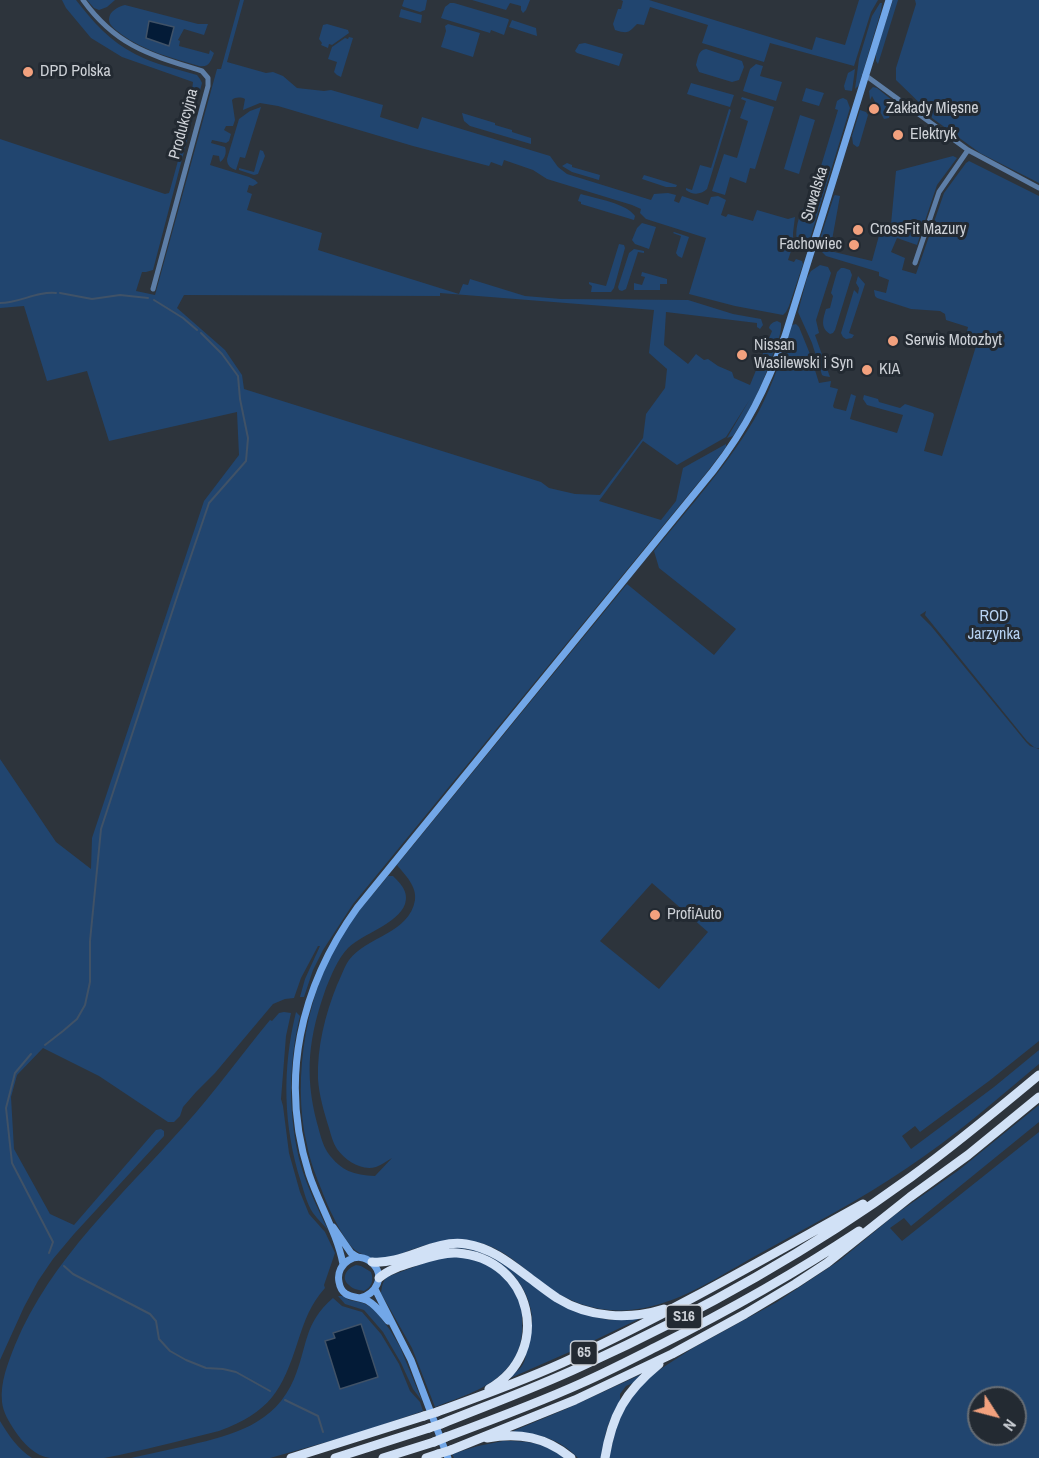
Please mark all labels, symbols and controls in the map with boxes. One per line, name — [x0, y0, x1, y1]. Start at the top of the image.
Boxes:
place label: DPD Polska — [40, 62, 111, 82]
marker: DPD Polska — [21, 65, 35, 79]
street label: Produkcyjna — [165, 87, 203, 161]
place label: Zakłady Mięsne — [886, 99, 979, 119]
marker: Zakłady Mięsne — [867, 102, 881, 116]
place label: Elektryk — [910, 125, 957, 145]
marker: Elektryk — [891, 128, 905, 142]
street label: Suwalska — [798, 164, 832, 224]
place label: CrossFit Mazury — [870, 220, 966, 240]
marker: CrossFit Mazury — [851, 223, 865, 237]
place label: Fachowiec — [779, 235, 842, 255]
marker: Fachowiec — [847, 238, 861, 252]
place label: Serwis Motozbyt — [905, 331, 1002, 351]
marker: Serwis Motozbyt — [886, 334, 900, 348]
place label: Nissan Wasilewski i Syn — [754, 336, 853, 374]
marker: Nissan Wasilewski i Syn — [735, 348, 749, 362]
place label: KIA — [879, 360, 900, 380]
marker: KIA — [860, 363, 874, 377]
park label: ROD Jarzynka — [968, 607, 1020, 645]
place label: ProfiAuto — [667, 905, 722, 925]
marker: ProfiAuto — [648, 908, 662, 922]
road number: S16 — [666, 1305, 702, 1329]
road number: 65 — [570, 1341, 598, 1365]
north arrow — [967, 1386, 1027, 1446]
text: N — [998, 1415, 1022, 1436]

